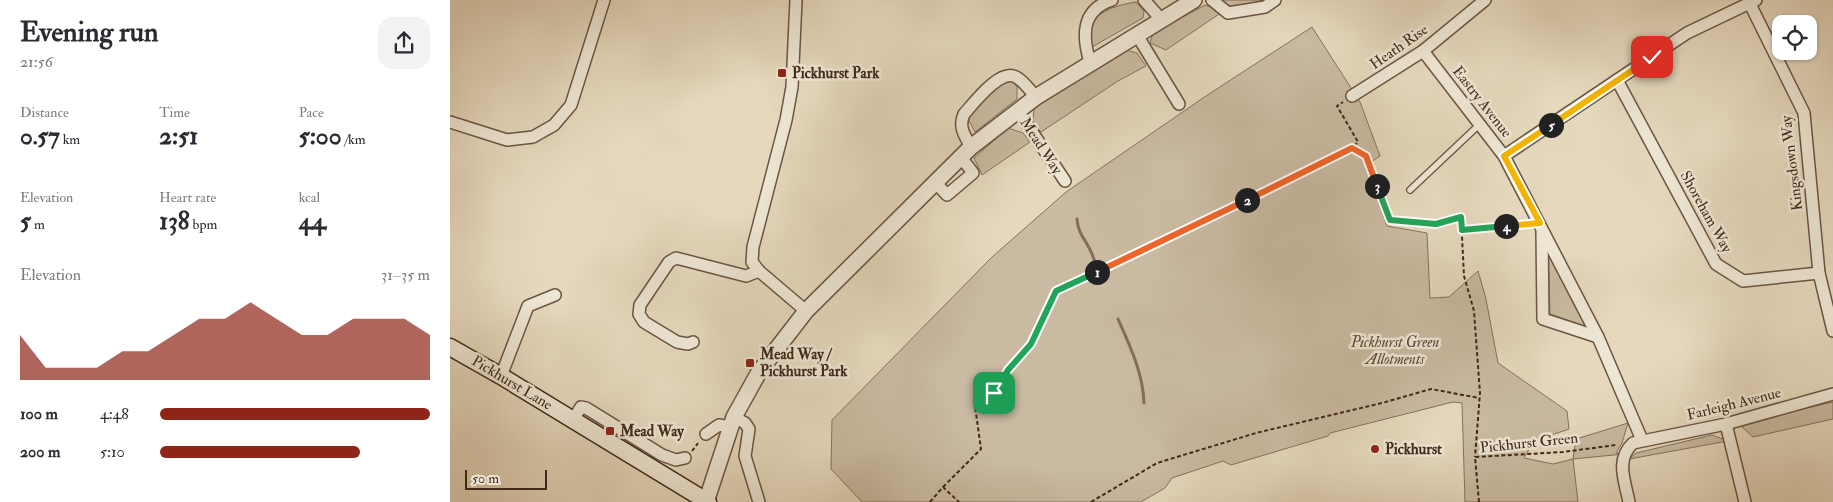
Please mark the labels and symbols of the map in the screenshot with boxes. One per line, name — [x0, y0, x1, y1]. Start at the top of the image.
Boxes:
street label: Heath Rise — [1366, 20, 1432, 74]
pin — [1631, 36, 1673, 78]
street label: Eastry Avenue — [1448, 62, 1516, 142]
place label: Pickhurst Park — [792, 64, 880, 83]
marker: Pickhurst Park — [776, 67, 788, 79]
pin: 5 — [1538, 112, 1564, 138]
street label: Mead Way — [1016, 114, 1067, 178]
street label: Kingsdown Way — [1777, 114, 1807, 212]
street label: Shoreham Way — [1676, 168, 1736, 257]
pin: 3 — [1364, 174, 1390, 198]
pin: 2 — [1234, 188, 1260, 212]
pin: 4 — [1494, 214, 1518, 238]
pin: 1 — [1084, 260, 1110, 284]
park label: Pickhurst Green Allotments — [1350, 333, 1439, 369]
place label: Mead Way / Pickhurst Park — [759, 345, 848, 381]
street label: Pickhurst Lane — [468, 351, 556, 415]
marker: Mead Way / Pickhurst Park — [744, 357, 756, 369]
pin — [973, 372, 1015, 414]
street label: Farleigh Avenue — [1685, 383, 1783, 425]
place label: Mead Way — [619, 422, 685, 442]
marker: Mead Way — [604, 425, 616, 437]
street label: Pickhurst Green — [1479, 428, 1579, 458]
place label: Pickhurst — [1385, 440, 1442, 459]
marker: Pickhurst — [1369, 443, 1381, 455]
scale bar — [465, 467, 548, 490]

